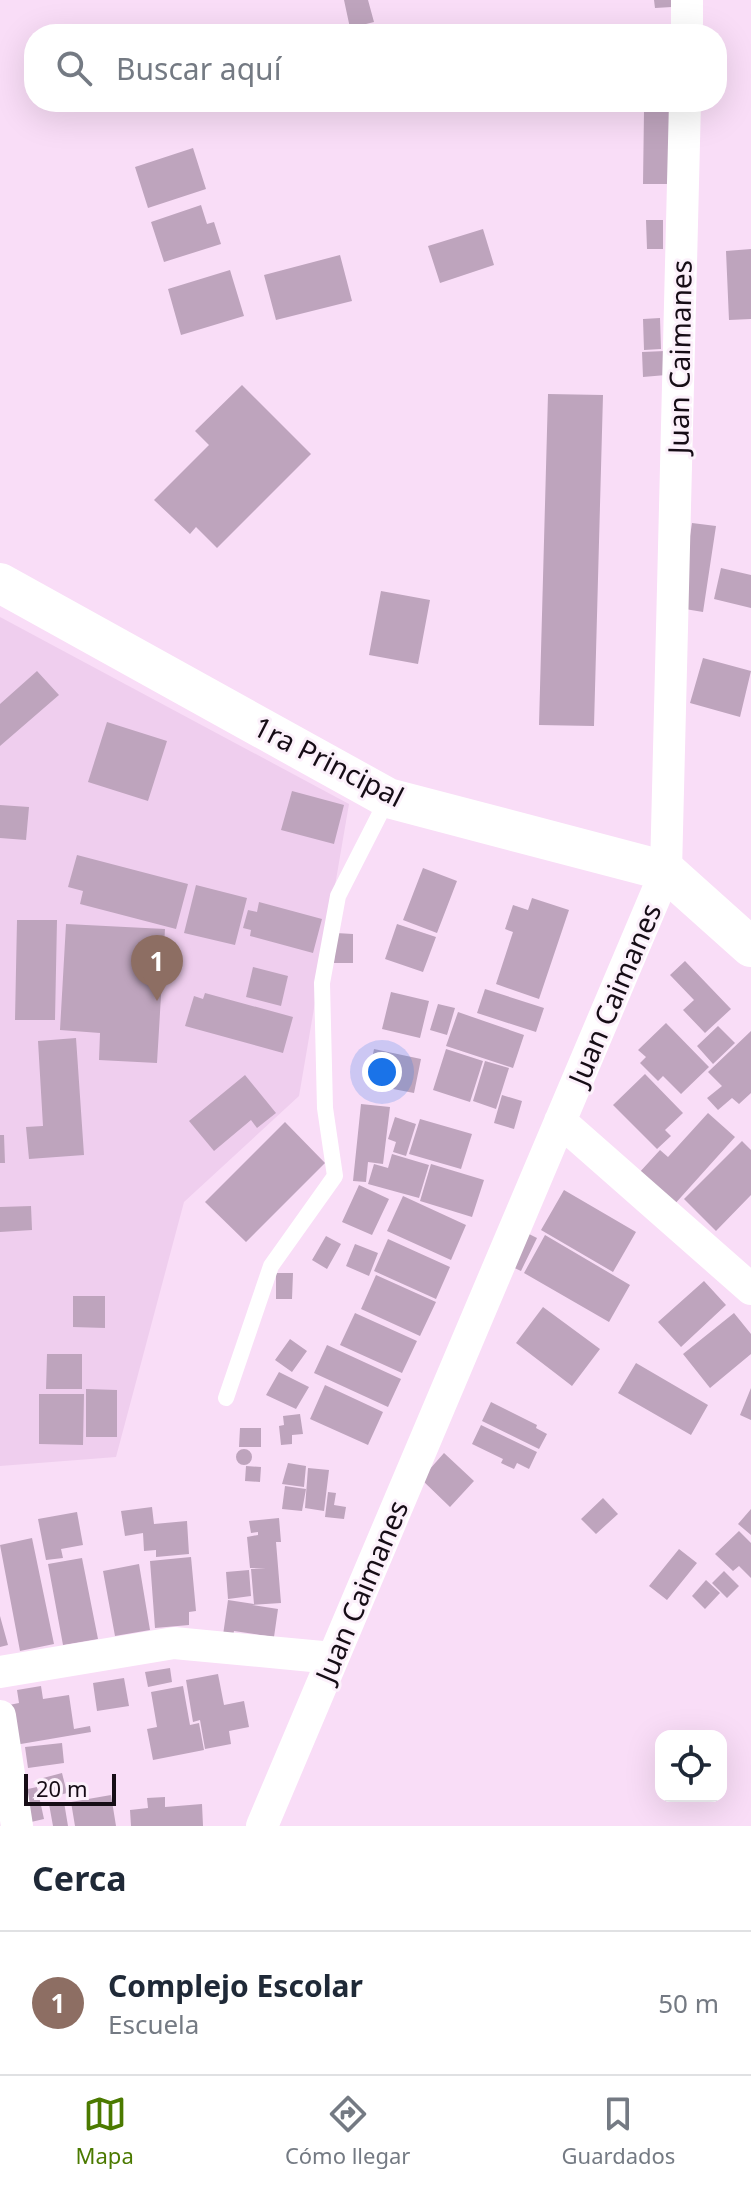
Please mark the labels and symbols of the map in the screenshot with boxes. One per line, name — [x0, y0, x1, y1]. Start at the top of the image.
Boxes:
street label: Juan Caimanes — [658, 260, 700, 457]
street label: 1ra Principal — [247, 707, 411, 815]
street label: Juan Caimanes — [557, 897, 669, 1094]
pin: 1 — [131, 935, 183, 1001]
your location — [362, 1052, 402, 1092]
street label: Juan Caimanes — [304, 1494, 416, 1691]
scale bar — [24, 1770, 116, 1806]

